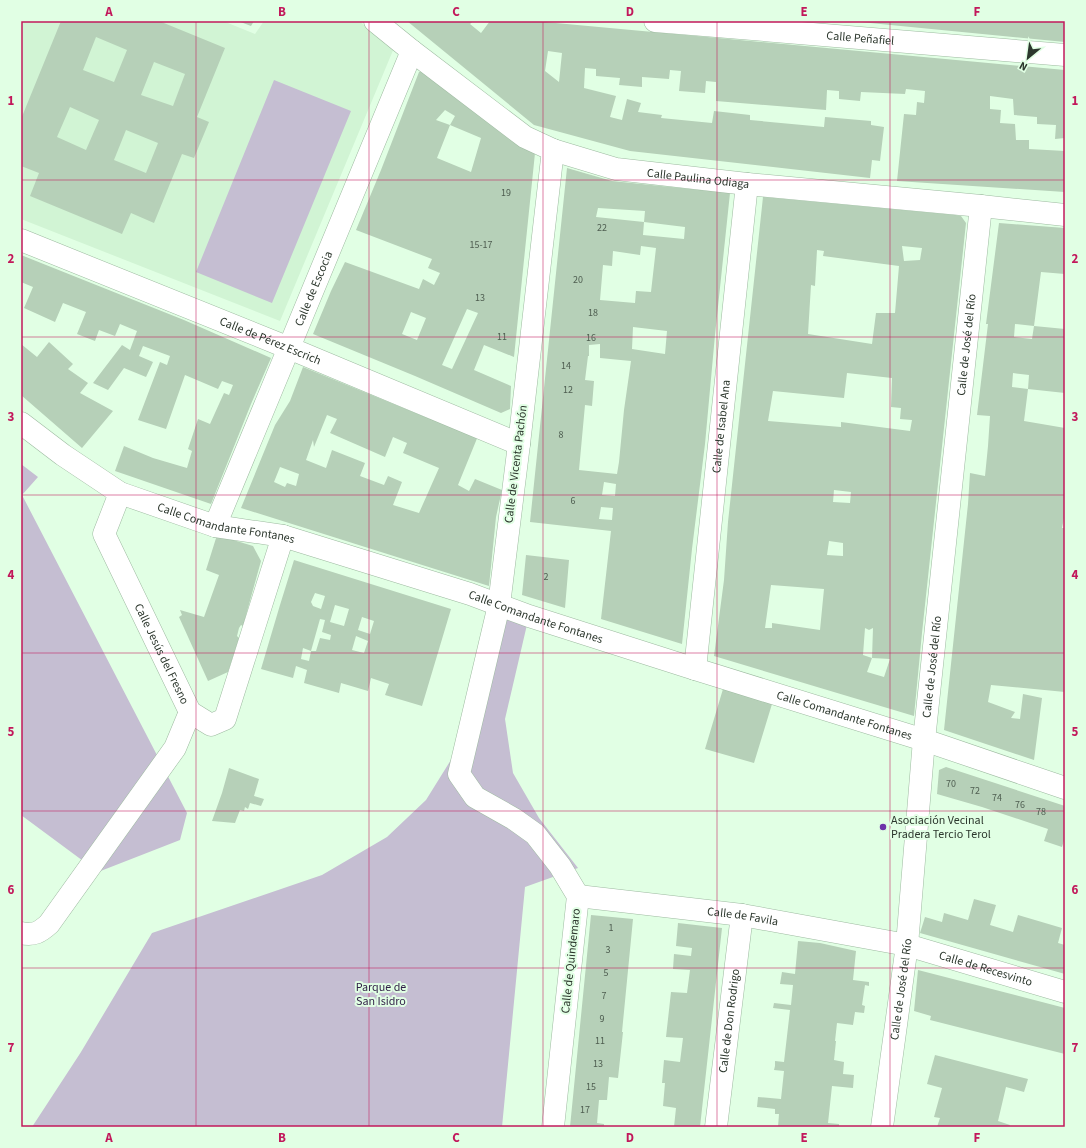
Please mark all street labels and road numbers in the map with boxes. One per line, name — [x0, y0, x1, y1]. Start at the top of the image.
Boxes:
street label: Calle Peñafiel — [826, 27, 895, 49]
street label: Calle Paulina Odiaga — [646, 164, 750, 193]
street label: Calle de Escocia — [290, 248, 337, 329]
street label: Calle de José del Río — [952, 293, 980, 396]
street label: Calle de Pérez Escrich — [217, 312, 324, 369]
street label: Calle de Isabel Ana — [708, 379, 734, 474]
street label: Calle de Vicenta Pachón — [500, 404, 532, 524]
street label: Calle Comandante Fontanes — [155, 498, 297, 548]
street label: Calle Comandante Fontanes — [466, 586, 605, 648]
street label: Calle Jesús del Fresno — [130, 601, 193, 707]
street label: Calle de José del Río — [918, 615, 946, 719]
street label: Calle Comandante Fontanes — [774, 686, 914, 744]
street label: Calle de Favila — [706, 903, 780, 930]
street label: Calle de Quindemaro — [557, 908, 585, 1014]
street label: Calle de José del Río — [886, 938, 916, 1041]
street label: Calle de Recesvinto — [937, 946, 1035, 990]
street label: Calle de Don Rodrigo — [714, 968, 744, 1074]

